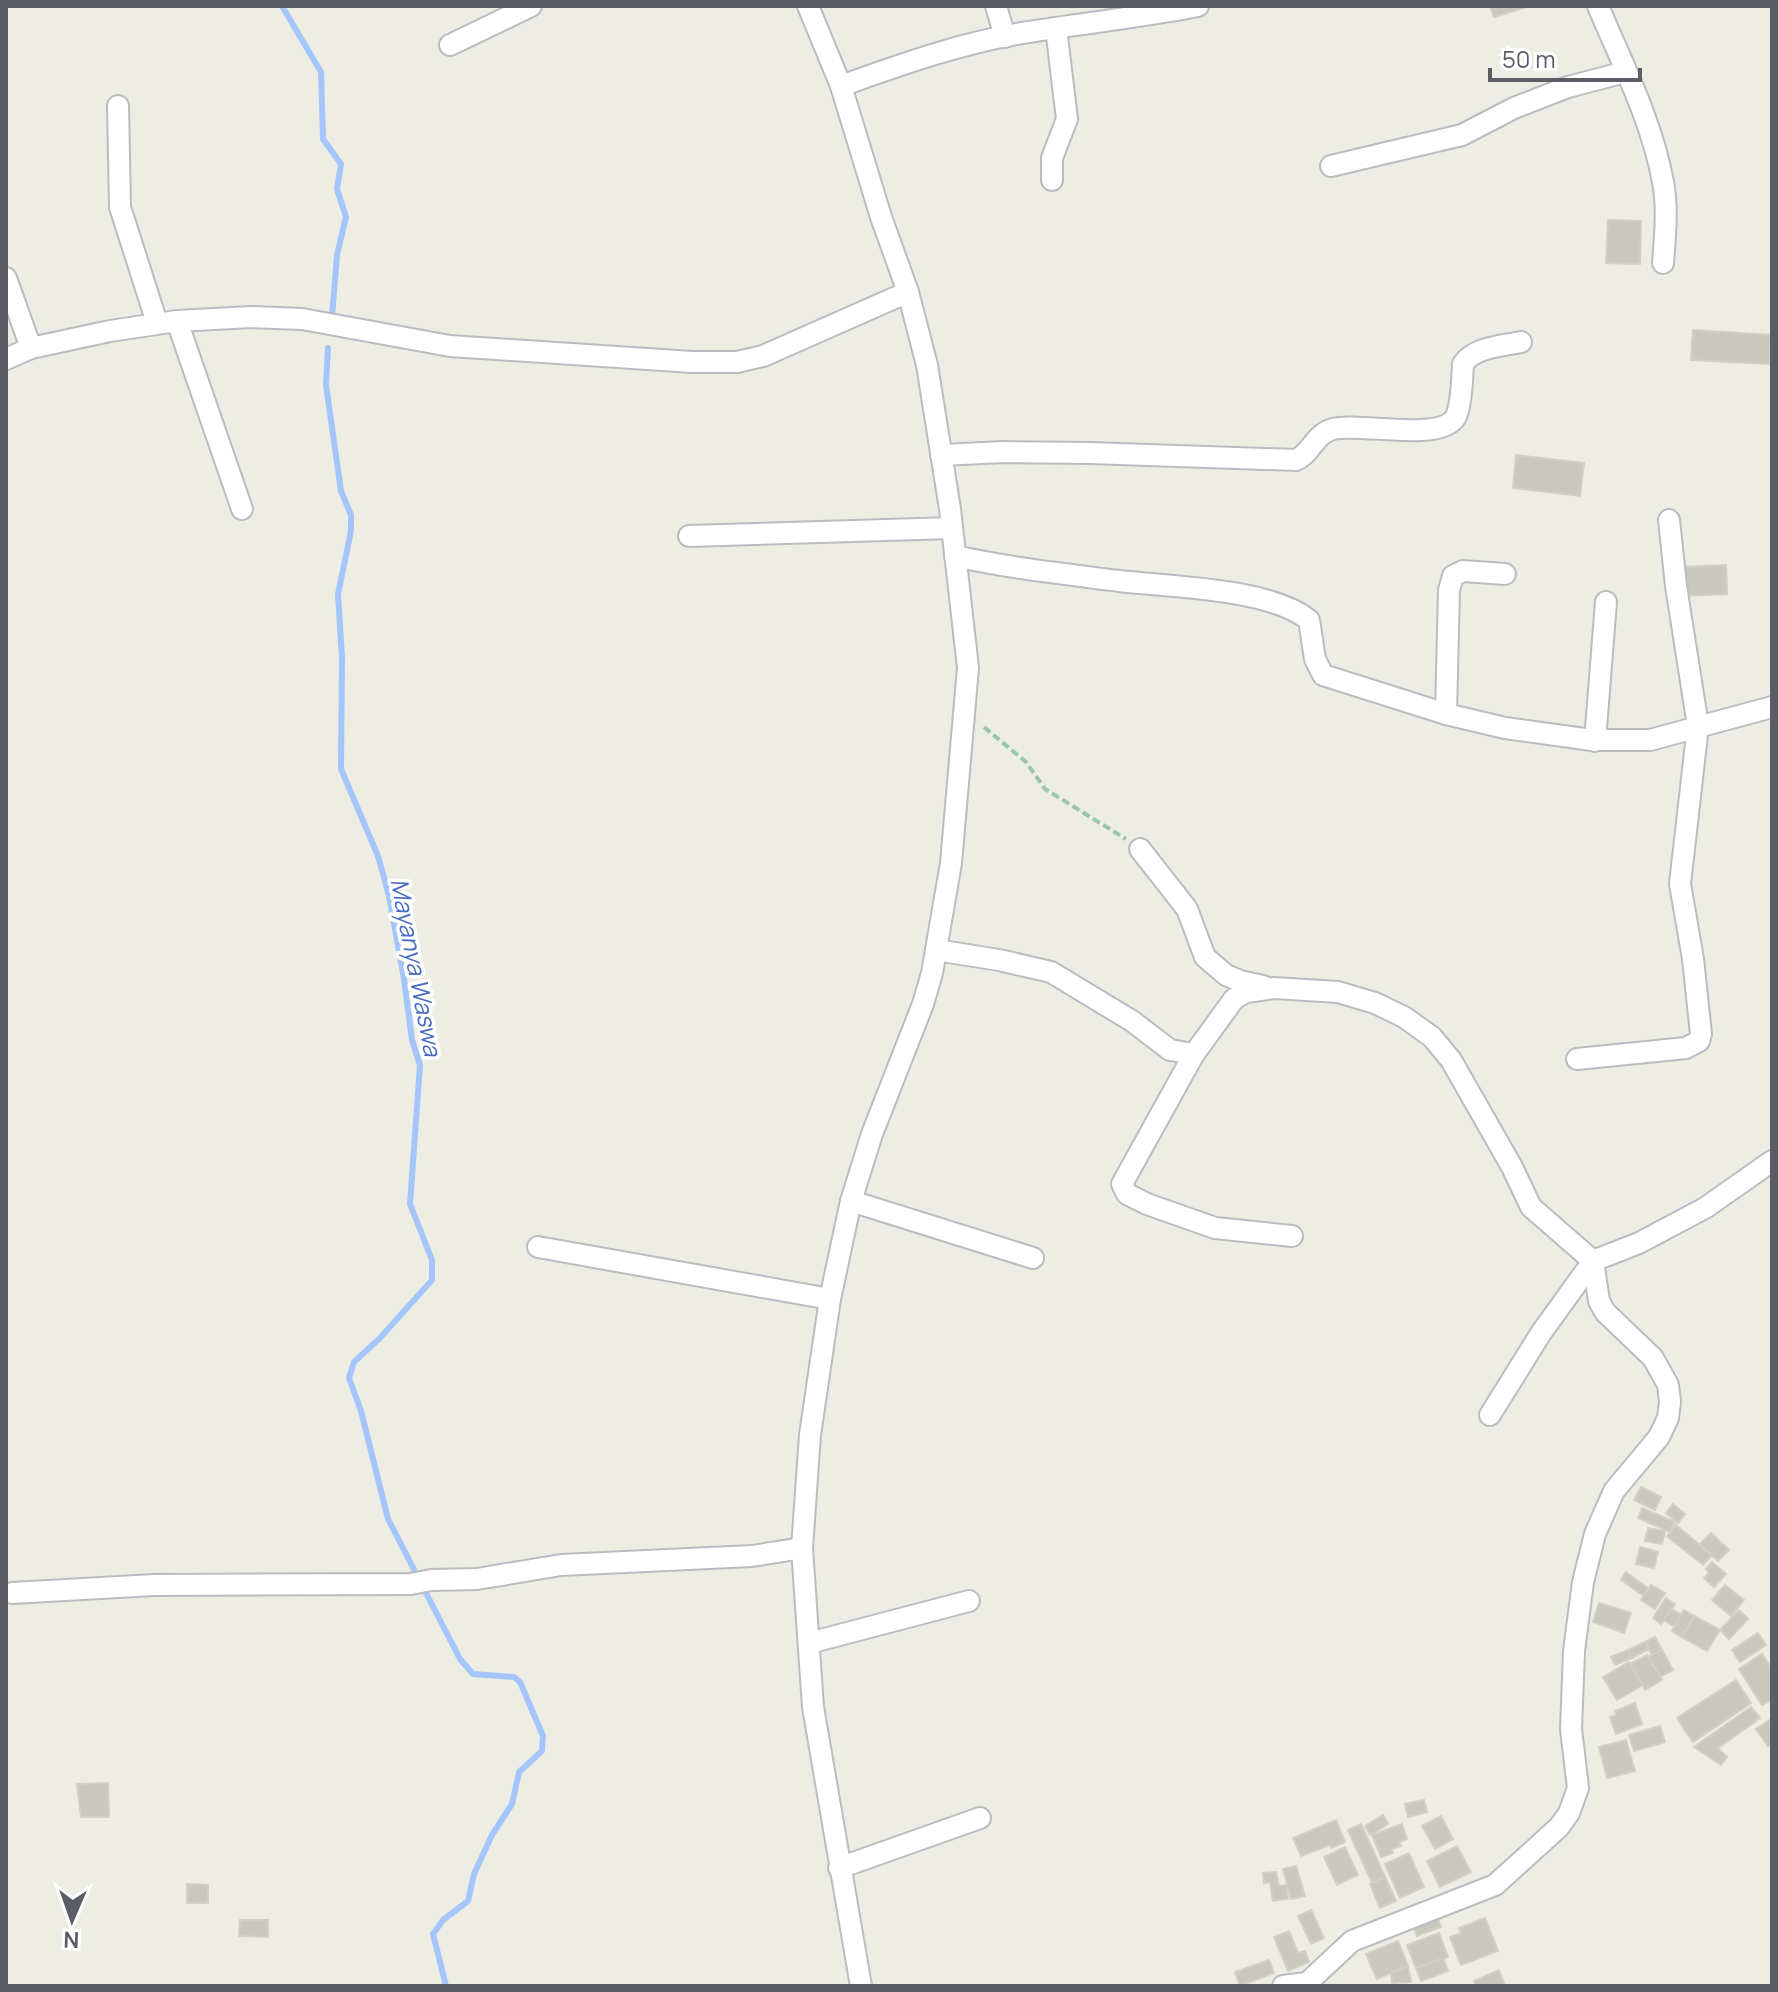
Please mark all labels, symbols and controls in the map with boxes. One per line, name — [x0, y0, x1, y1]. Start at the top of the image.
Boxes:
scale bar — [1490, 32, 1640, 82]
text: 50 m — [1502, 42, 1556, 75]
water label: Mayanya Waswa — [384, 875, 451, 1060]
north arrow — [32, 1880, 112, 1960]
text: N — [63, 1925, 80, 1955]

